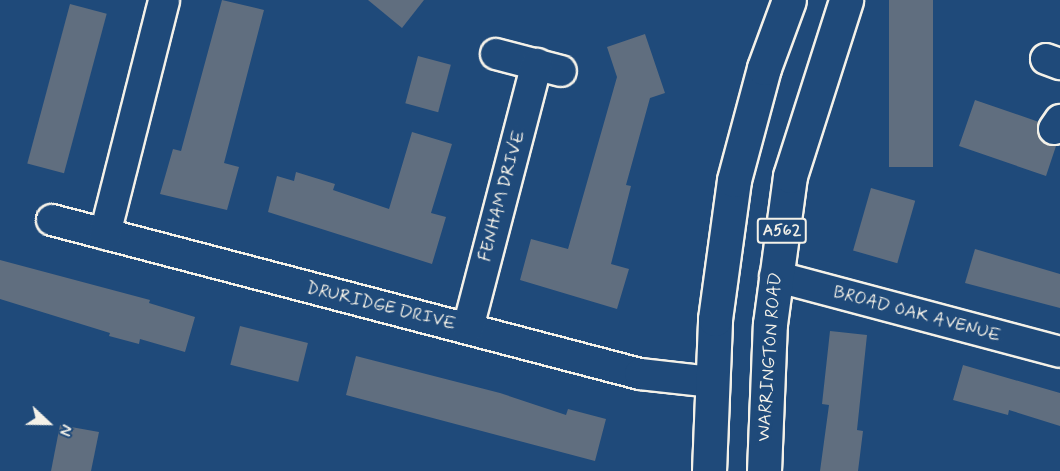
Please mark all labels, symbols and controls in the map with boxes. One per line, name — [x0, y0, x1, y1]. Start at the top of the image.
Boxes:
street label: FENHAM DRIVE — [474, 128, 530, 264]
road number: A562 — [756, 218, 808, 244]
street label: WARRINGTON ROAD — [753, 272, 787, 442]
street label: DRURIDGE DRIVE — [304, 277, 458, 335]
street label: BROAD OAK AVENUE — [830, 281, 1004, 347]
north arrow — [18, 393, 78, 453]
text: N — [53, 421, 77, 439]

